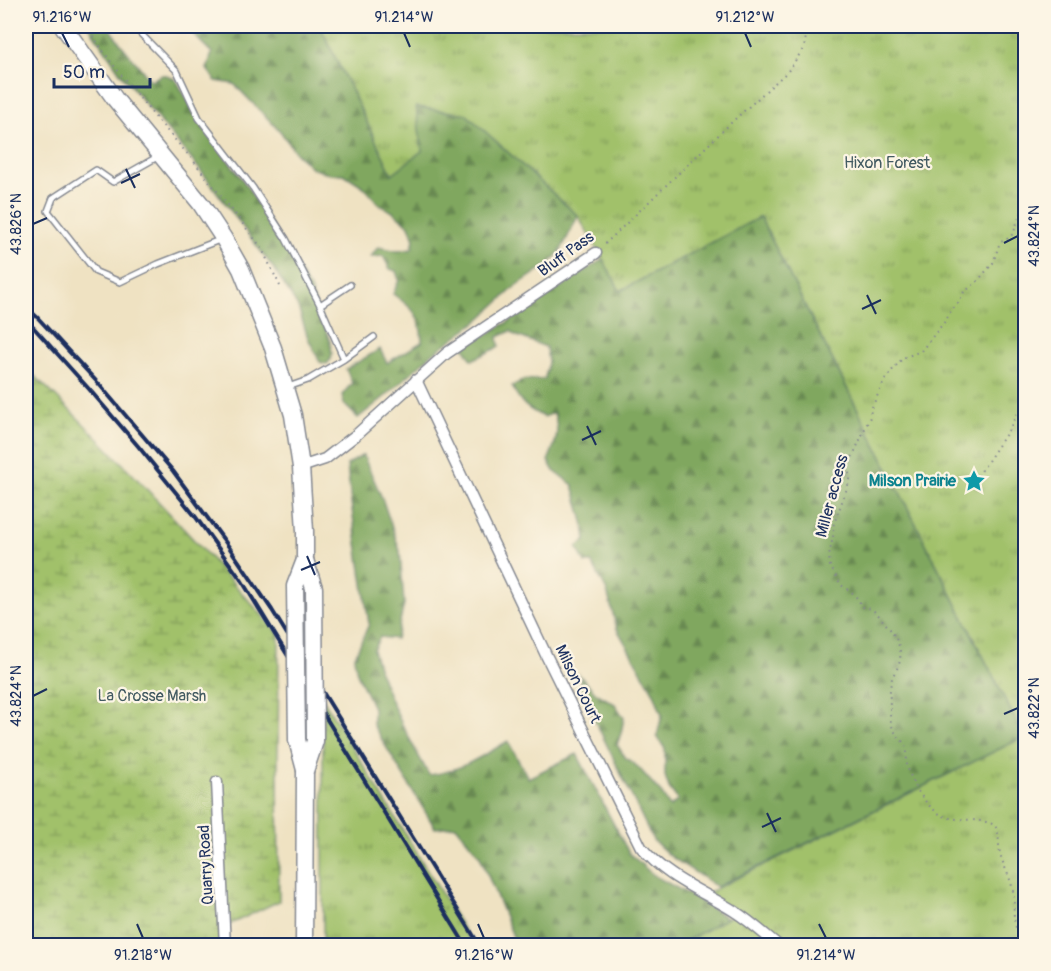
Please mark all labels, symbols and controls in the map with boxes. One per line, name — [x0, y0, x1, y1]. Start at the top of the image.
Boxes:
text: 91.216°W — [32, 8, 92, 27]
text: 91.214°W — [374, 8, 434, 27]
text: 91.212°W — [716, 8, 775, 27]
scale bar — [54, 51, 150, 89]
text: 50 m — [63, 61, 105, 84]
park label: Hixon Forest — [844, 153, 931, 173]
text: 43.826°N — [7, 193, 26, 255]
text: 43.824°N — [1025, 205, 1044, 267]
street label: Bluff Pass — [534, 227, 598, 281]
street label: Miller access — [811, 452, 853, 540]
place icon: Milson Prairie — [961, 468, 987, 494]
place label: Milson Prairie — [869, 471, 957, 491]
street label: Milson Court — [550, 641, 606, 727]
text: 43.824°N — [7, 665, 26, 727]
text: 43.822°N — [1025, 677, 1044, 739]
park label: La Crosse Marsh — [98, 686, 206, 706]
street label: Quarry Road — [194, 824, 218, 906]
text: 91.218°W — [114, 946, 172, 965]
text: 91.216°W — [454, 946, 514, 965]
text: 91.214°W — [796, 946, 856, 965]

